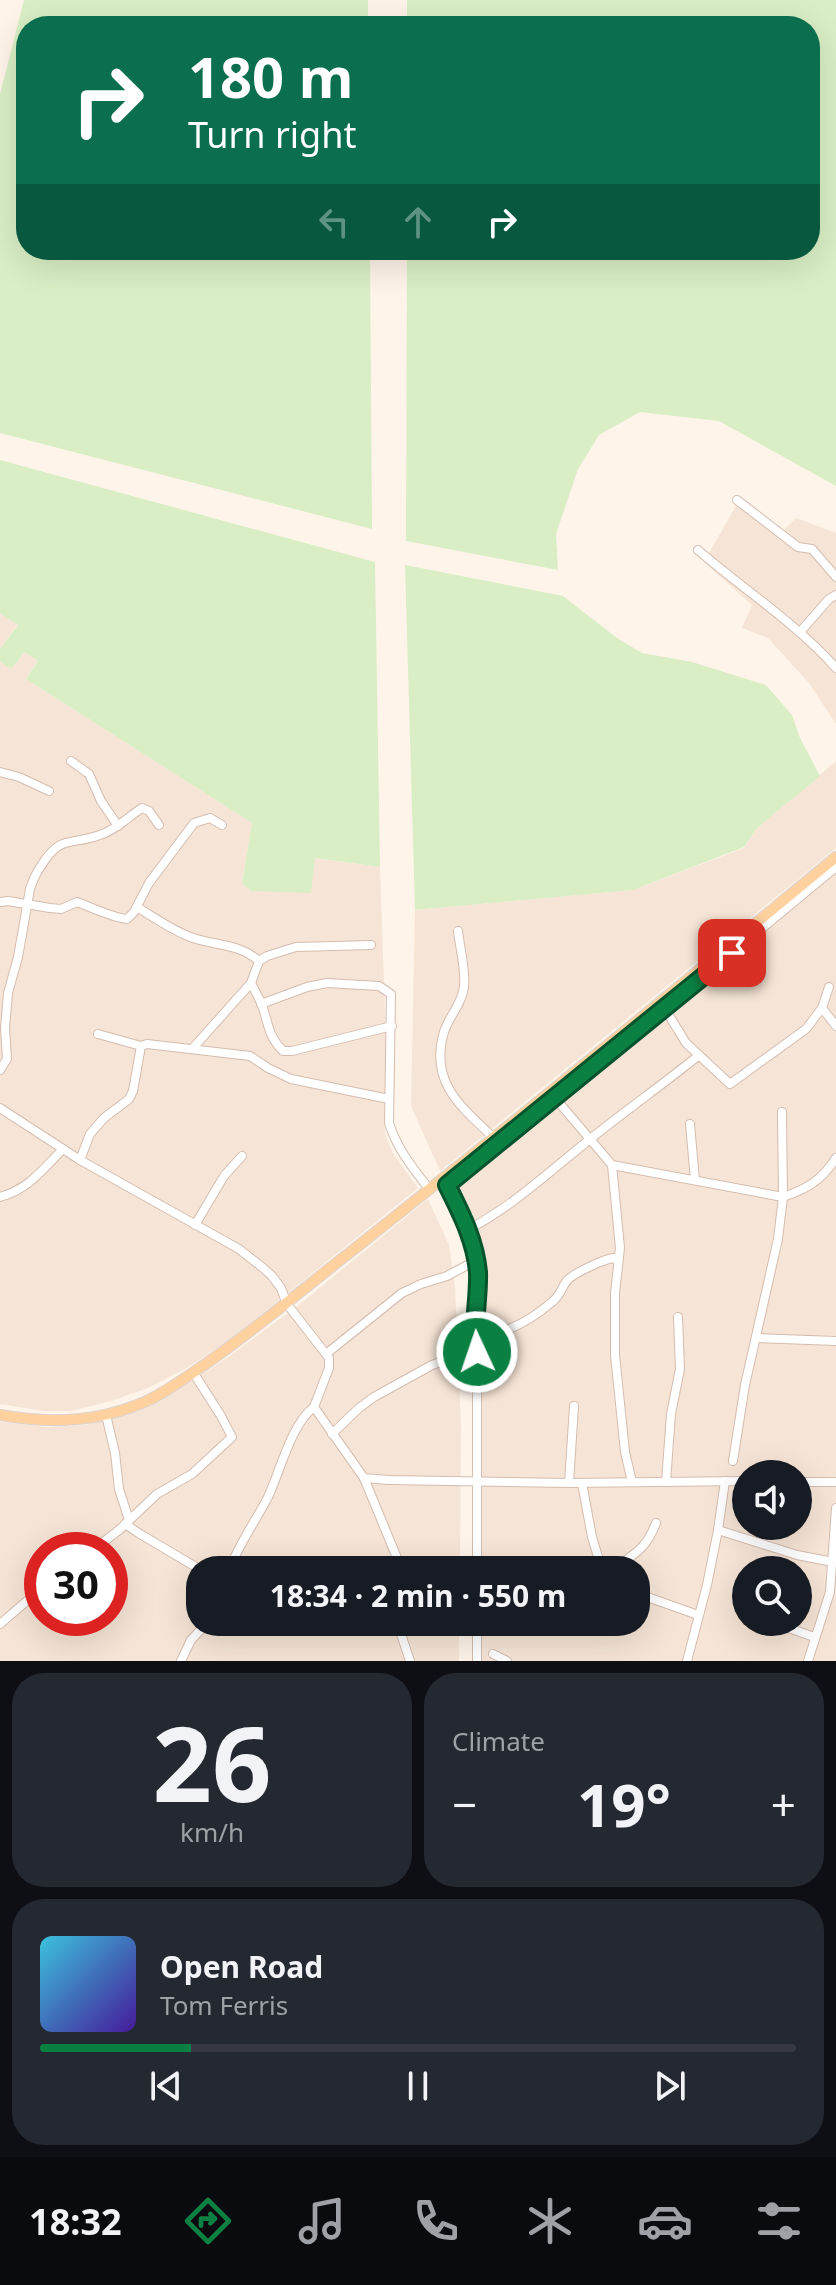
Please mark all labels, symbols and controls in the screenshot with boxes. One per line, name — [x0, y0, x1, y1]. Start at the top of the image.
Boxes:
text: 180 m — [188, 38, 353, 114]
icon: right — [56, 48, 160, 152]
text: Turn right — [188, 110, 356, 159]
icon: left — [312, 200, 356, 244]
icon: ahead — [396, 200, 440, 244]
icon: right — [480, 200, 524, 244]
pin — [698, 919, 766, 987]
icon: arrive — [710, 931, 754, 975]
position arrow — [435, 1310, 519, 1394]
map controls — [732, 1460, 812, 1636]
button: sound — [732, 1460, 812, 1540]
speed limit sign: 30 — [24, 1532, 128, 1636]
button: search — [732, 1556, 812, 1636]
text: 18:34 · 2 min · 550 m — [270, 1575, 566, 1616]
text: 26 — [153, 1691, 271, 1832]
text: Climate — [452, 1723, 545, 1759]
text: 19° — [577, 1763, 671, 1845]
text: − — [452, 1774, 477, 1834]
text: + — [771, 1774, 796, 1834]
text: km/h — [180, 1814, 244, 1850]
text: Open Road — [160, 1946, 323, 1987]
text: Tom Ferris — [160, 1987, 288, 2023]
icon: previous — [144, 2064, 188, 2108]
icon: pause — [396, 2064, 440, 2108]
icon: next — [648, 2064, 692, 2108]
icon: directions — [180, 2193, 236, 2249]
icon: music — [294, 2193, 350, 2249]
icon: phone — [408, 2193, 464, 2249]
icon: climate — [522, 2193, 578, 2249]
icon: car — [637, 2193, 693, 2249]
icon: filters — [751, 2193, 807, 2249]
text: 18:32 — [29, 2197, 122, 2246]

